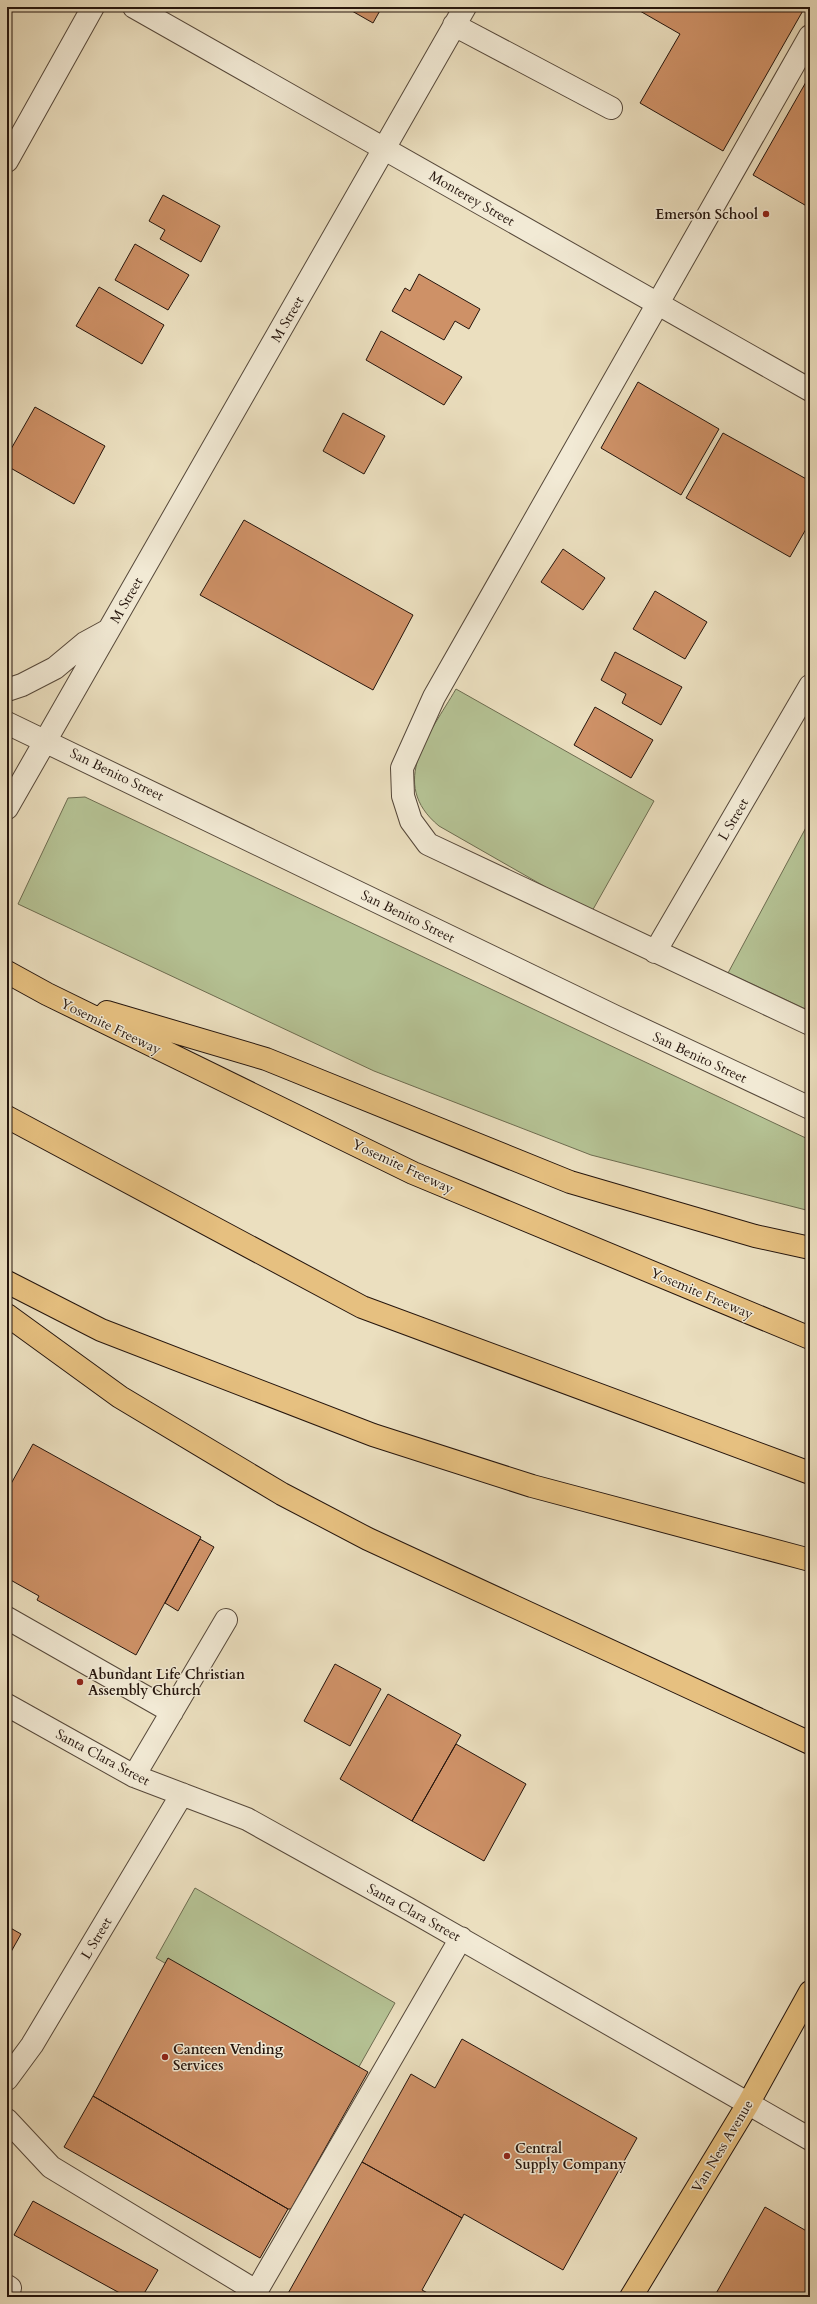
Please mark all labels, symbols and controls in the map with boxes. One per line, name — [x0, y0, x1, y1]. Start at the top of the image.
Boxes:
street label: Monterey Street — [426, 166, 518, 231]
place label: Emerson School — [655, 205, 758, 224]
marker: Emerson School — [761, 209, 771, 219]
street label: M Street — [267, 292, 309, 346]
street label: M Street — [106, 573, 148, 627]
street label: San Benito Street — [67, 744, 167, 806]
street label: L Street — [714, 794, 753, 844]
street label: San Benito Street — [358, 886, 458, 948]
street label: Yosemite Freeway — [57, 994, 165, 1059]
street label: San Benito Street — [650, 1027, 751, 1088]
street label: Yosemite Freeway — [349, 1135, 457, 1199]
street label: Yosemite Freeway — [648, 1263, 757, 1324]
place label: Abundant Life Christian Assembly Church — [88, 1665, 245, 1700]
marker: Abundant Life Christian Assembly Church — [75, 1677, 85, 1687]
street label: Santa Clara Street — [52, 1725, 154, 1791]
street label: Santa Clara Street — [364, 1879, 464, 1946]
street label: L Street — [76, 1913, 117, 1963]
place label: Canteen Vending Services — [173, 2040, 284, 2075]
marker: Canteen Vending Services — [160, 2052, 170, 2062]
street label: Van Ness Avenue — [687, 2096, 758, 2196]
place label: Central Supply Company — [515, 2139, 626, 2174]
marker: Central Supply Company — [502, 2151, 512, 2161]

